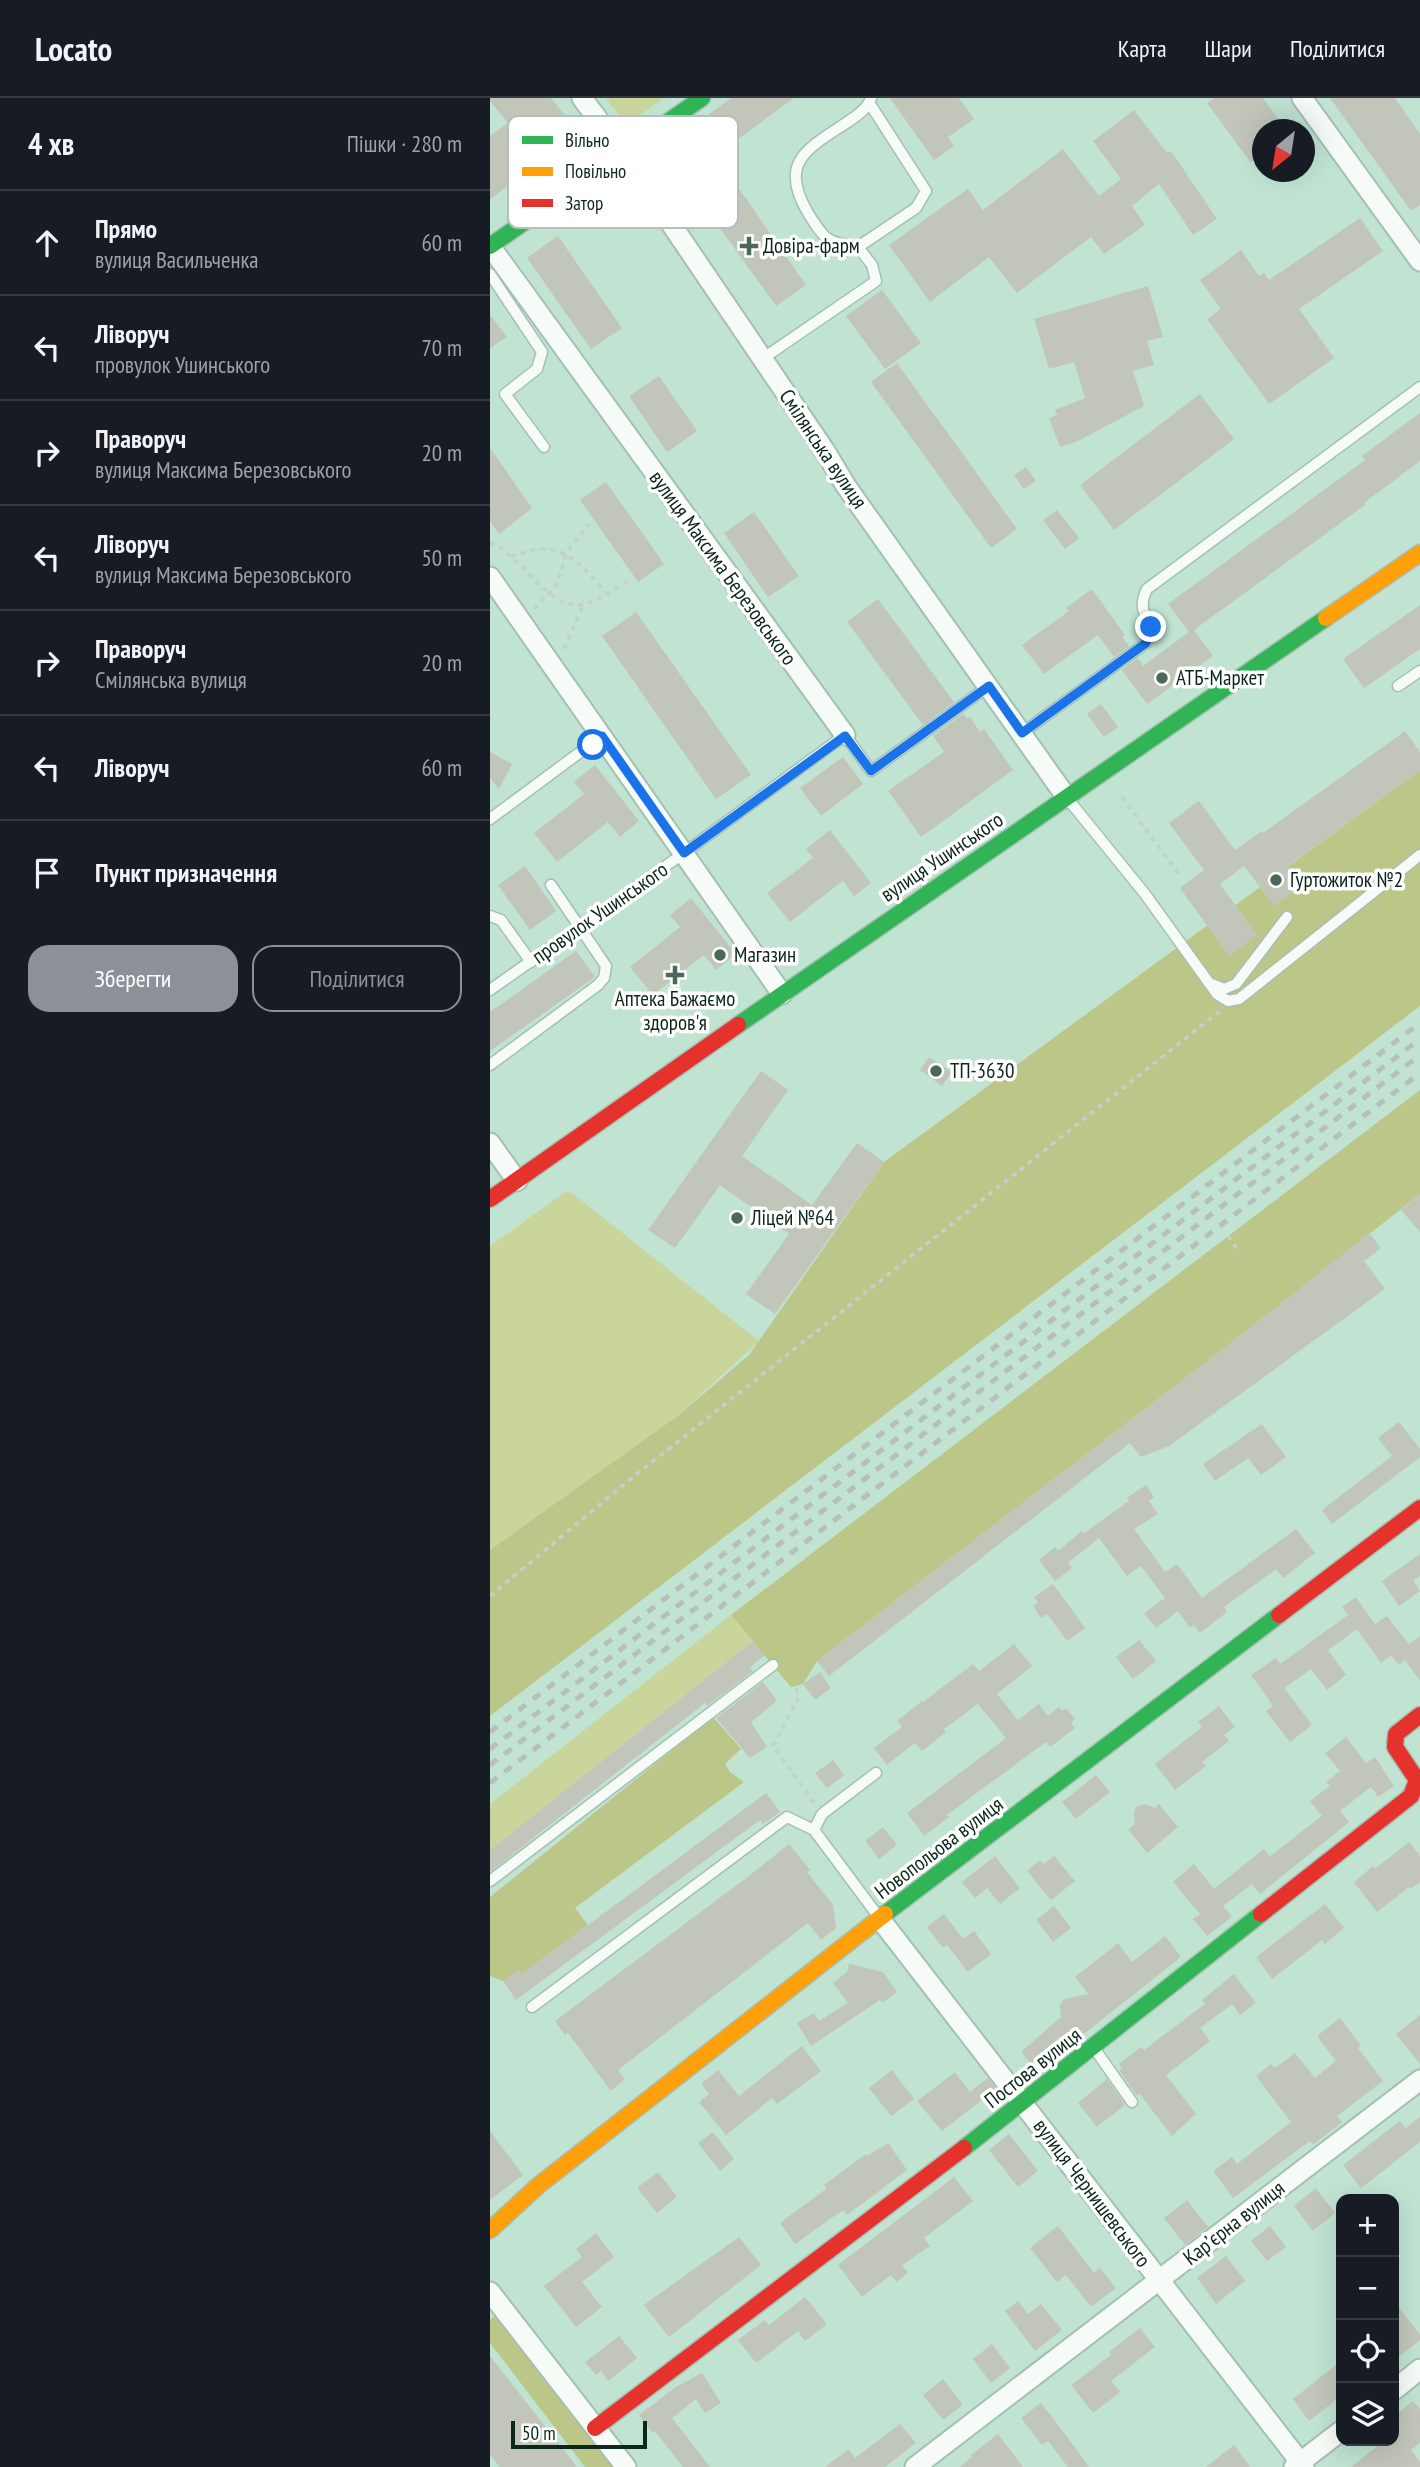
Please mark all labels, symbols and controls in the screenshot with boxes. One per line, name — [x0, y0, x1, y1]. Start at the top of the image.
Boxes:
text: Locato — [35, 27, 112, 70]
text: Карта — [1118, 33, 1167, 64]
text: Шари — [1205, 33, 1252, 64]
text: Поділитися — [1290, 33, 1385, 64]
legend — [508, 116, 738, 228]
north arrow — [1252, 119, 1315, 182]
text: 4 хв — [28, 124, 74, 163]
text: Вільно — [565, 128, 609, 152]
text: Пішки · 280 m — [347, 129, 462, 158]
text: Повільно — [565, 159, 626, 183]
text: Затор — [565, 191, 603, 215]
text: Прямо — [95, 212, 157, 245]
icon: ahead — [28, 224, 66, 262]
text: 60 m — [421, 228, 462, 257]
place label: Довіра-фарм — [763, 232, 860, 259]
marker: Довіра-фарм — [741, 238, 757, 254]
text: вулиця Васильченка — [95, 245, 259, 274]
text: Ліворуч — [95, 317, 169, 350]
icon: left — [28, 329, 66, 367]
text: 70 m — [421, 333, 462, 362]
text: провулок Ушинського — [95, 350, 270, 379]
street label: Смілянська вулиця — [773, 384, 873, 514]
text: Праворуч — [95, 422, 186, 455]
icon: right — [28, 434, 66, 472]
text: 20 m — [421, 438, 462, 467]
text: вулиця Максима Березовського — [95, 455, 351, 484]
street label: вулиця Максима Березовського — [644, 465, 803, 670]
text: Ліворуч — [95, 527, 169, 560]
icon: left — [28, 539, 66, 577]
text: 50 m — [421, 543, 462, 572]
text: вулиця Максима Березовського — [95, 560, 351, 589]
route end — [1135, 611, 1166, 642]
text: Праворуч — [95, 632, 186, 665]
icon: right — [28, 644, 66, 682]
text: 20 m — [421, 648, 462, 677]
place label: АТБ-Маркет — [1176, 664, 1264, 691]
text: Смілянська вулиця — [95, 665, 247, 694]
marker: АТБ-Маркет — [1154, 670, 1170, 686]
route start — [577, 729, 608, 760]
icon: left — [28, 749, 66, 787]
text: Ліворуч — [95, 751, 169, 784]
text: 60 m — [421, 753, 462, 782]
street label: вулиця Ушинського — [875, 806, 1008, 907]
icon: arrive — [28, 854, 66, 892]
text: Пункт призначення — [95, 856, 277, 889]
street label: провулок Ушинського — [526, 856, 673, 969]
place label: Гуртожиток №2 — [1290, 866, 1403, 893]
marker: Гуртожиток №2 — [1268, 872, 1284, 888]
place label: Магазин — [734, 941, 796, 968]
button: Зберегти — [28, 945, 238, 1012]
button: Поділитися — [252, 945, 462, 1012]
marker: Магазин — [712, 947, 728, 963]
marker: Аптека Бажаємо здоров'я — [667, 967, 683, 983]
place label: Аптека Бажаємо здоров'я — [615, 985, 735, 1036]
place label: ТП-3630 — [950, 1057, 1014, 1084]
marker: ТП-3630 — [928, 1063, 944, 1079]
place label: Ліцей №64 — [750, 1204, 834, 1231]
marker: Ліцей №64 — [729, 1210, 745, 1226]
street label: Новопольова вулиця — [869, 1791, 1008, 1905]
street label: Постова вулиця — [979, 2021, 1087, 2114]
street label: вулиця Чернишевського — [1028, 2113, 1157, 2272]
street label: Карʼєрна вулиця — [1177, 2175, 1290, 2271]
map controls — [1336, 2194, 1399, 2446]
button: + — [1336, 2194, 1399, 2257]
button: − — [1336, 2257, 1399, 2320]
button: locate — [1336, 2320, 1399, 2383]
button: layers — [1336, 2383, 1399, 2446]
scale bar — [511, 2418, 648, 2450]
text: 50 m — [522, 2421, 556, 2445]

